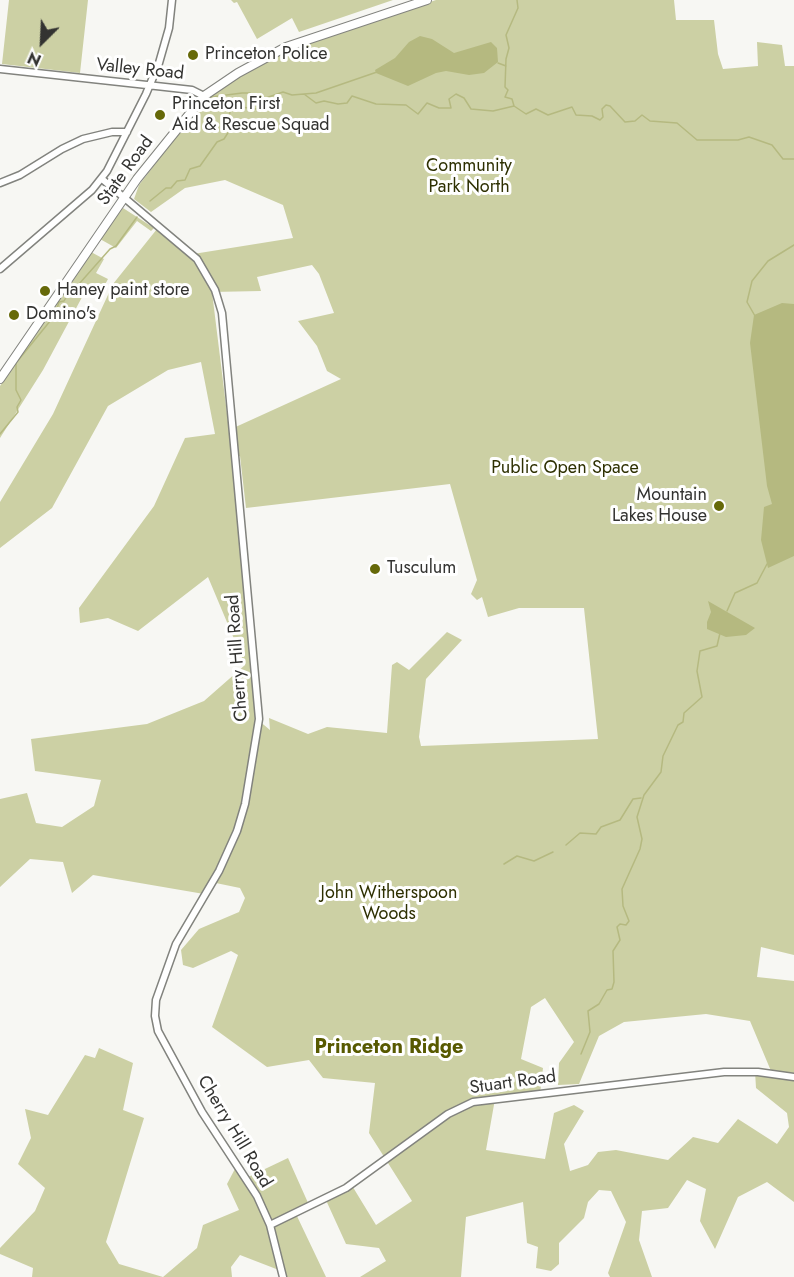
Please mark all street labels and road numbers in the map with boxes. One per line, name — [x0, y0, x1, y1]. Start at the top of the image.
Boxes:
street label: Valley Road — [95, 55, 185, 85]
street label: State Road — [94, 132, 158, 210]
street label: Cherry Hill Road — [223, 594, 253, 722]
street label: Stuart Road — [468, 1066, 558, 1100]
street label: Cherry Hill Road — [192, 1072, 276, 1192]

